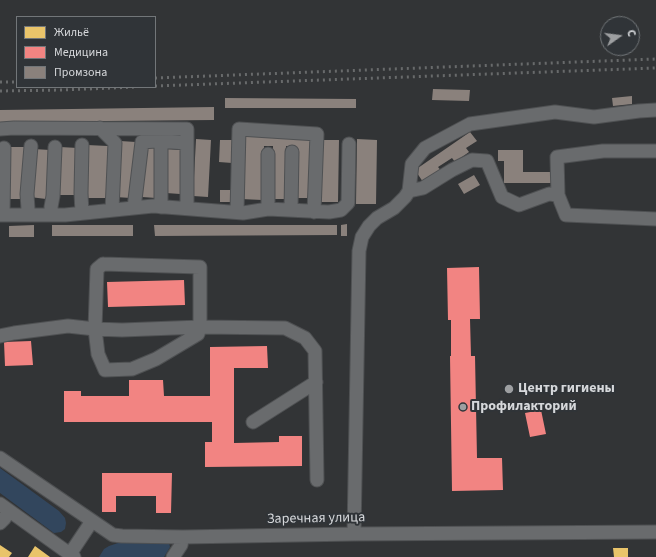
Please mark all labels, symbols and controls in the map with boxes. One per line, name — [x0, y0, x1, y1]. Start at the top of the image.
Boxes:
legend — [16, 16, 156, 88]
north arrow — [600, 16, 640, 56]
text: Жильё — [54, 24, 89, 41]
text: С — [623, 28, 639, 38]
text: Медицина — [54, 44, 108, 61]
text: Промзона — [54, 64, 107, 81]
place label: Центр гигиены — [518, 381, 615, 397]
marker: Центр гигиены — [503, 383, 515, 395]
place label: Профилакторий — [471, 399, 577, 415]
marker: Профилакторий — [458, 402, 468, 412]
street label: Заречная улица — [267, 510, 365, 528]

